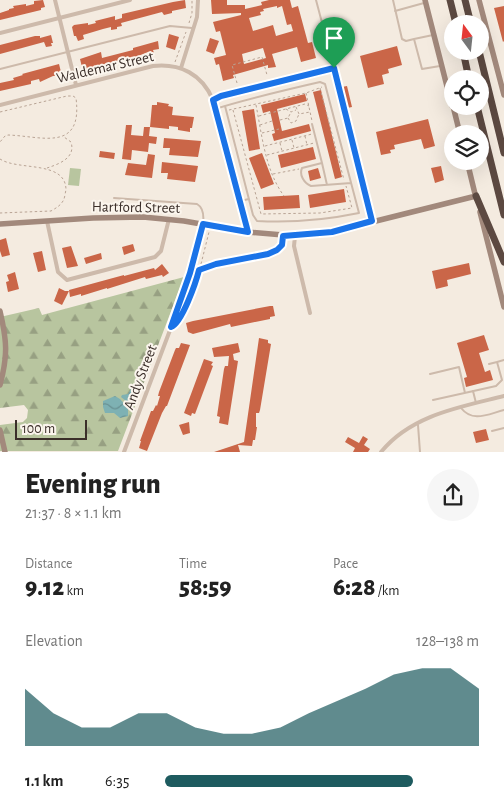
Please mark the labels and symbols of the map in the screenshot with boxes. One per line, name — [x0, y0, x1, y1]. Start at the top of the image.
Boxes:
north arrow — [444, 15, 489, 60]
pin — [313, 17, 355, 68]
street label: Waldemar Street — [55, 49, 155, 86]
street label: Hartford Street — [92, 199, 180, 216]
street label: Andy Street — [121, 342, 160, 412]
scale bar — [15, 417, 88, 440]

